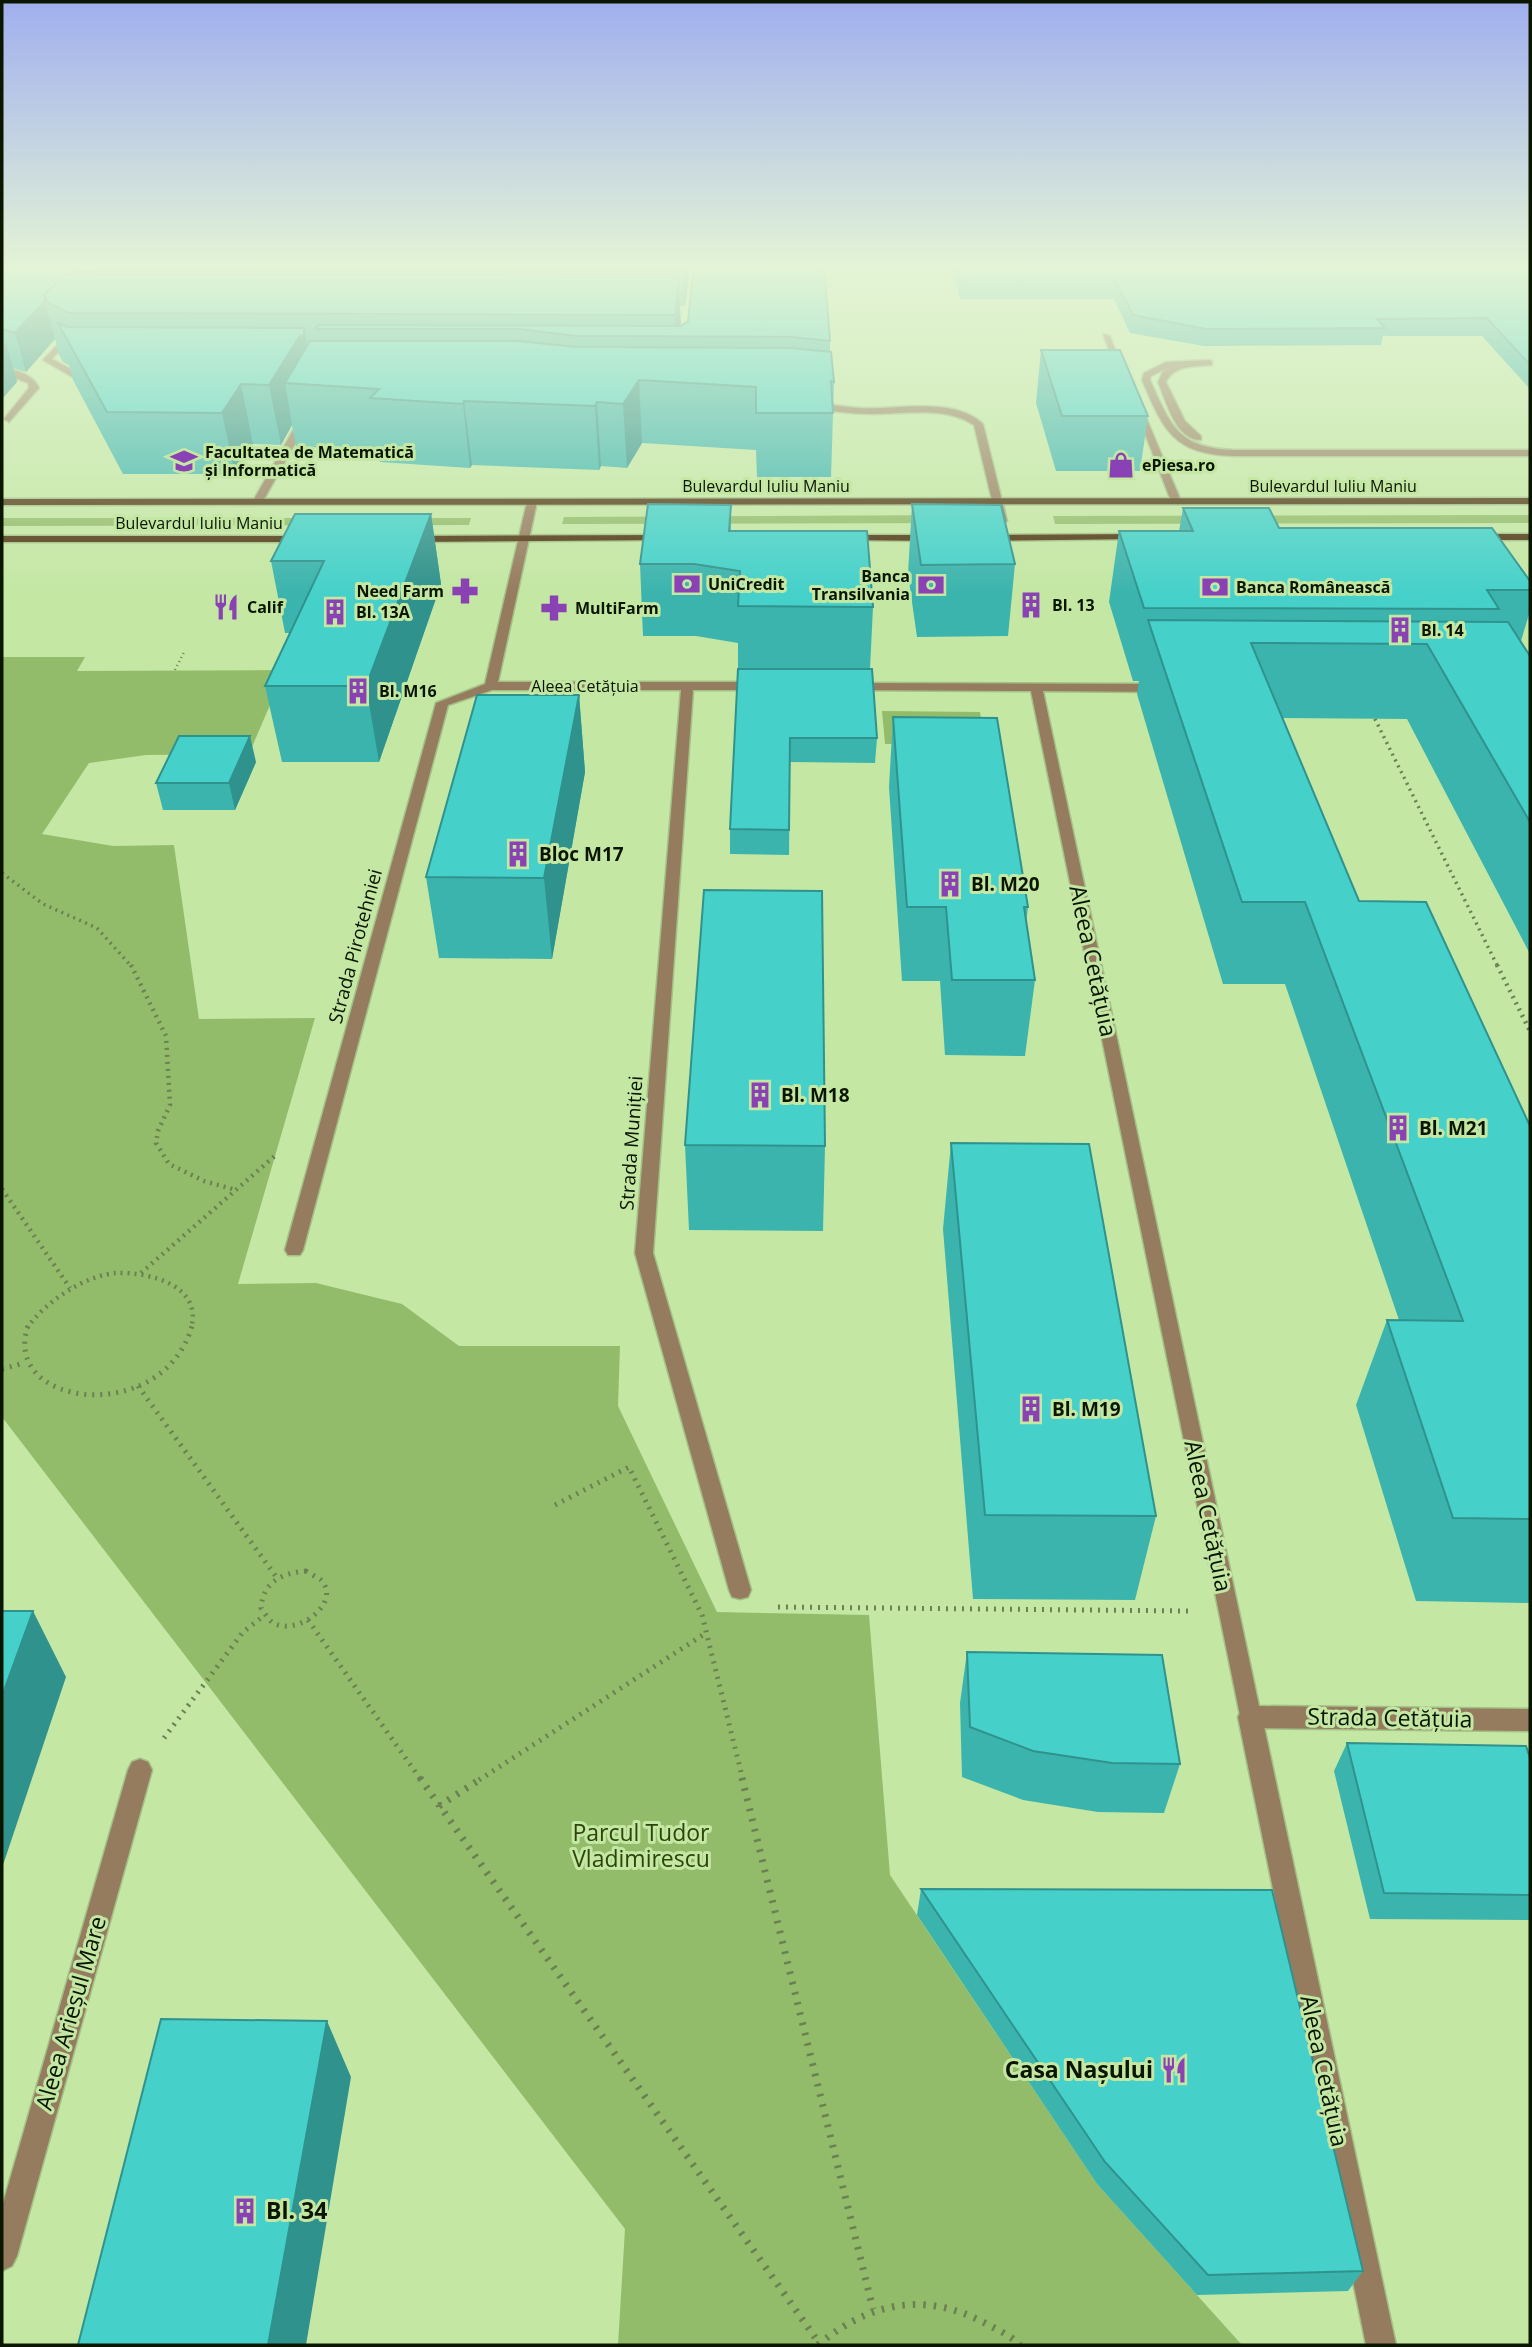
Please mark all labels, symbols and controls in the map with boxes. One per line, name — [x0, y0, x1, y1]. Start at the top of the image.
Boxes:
place label: Facultatea de Matematică și Informatică — [205, 441, 414, 481]
school or university icon: Facultatea de Matematică și Informatică — [169, 446, 199, 476]
shop icon: ePiesa.ro — [1106, 450, 1136, 480]
place label: ePiesa.ro — [1142, 454, 1215, 476]
street label: Bulevardul Iuliu Maniu — [682, 475, 850, 497]
street label: Bulevardul Iuliu Maniu — [1249, 475, 1417, 497]
street label: Bulevardul Iuliu Maniu — [115, 512, 283, 534]
place label: Banca Transilvania — [812, 565, 910, 605]
bank icon: UniCredit — [672, 569, 702, 599]
bank icon: Banca Transilvania — [916, 570, 946, 600]
bank icon: Banca Românească — [1200, 572, 1230, 602]
place label: UniCredit — [708, 573, 784, 595]
pharmacy icon: Need Farm — [450, 576, 480, 606]
place label: Banca Românească — [1236, 576, 1390, 598]
place label: Need Farm — [356, 580, 444, 602]
building icon: Bl. 13 — [1016, 590, 1046, 620]
restaurant icon: Calif — [211, 592, 241, 622]
pharmacy icon: MultiFarm — [539, 593, 569, 623]
place label: Bl. 13 — [1052, 594, 1095, 616]
place label: Calif — [247, 596, 284, 618]
building icon: Bl. 13A — [320, 597, 350, 627]
place label: MultiFarm — [575, 597, 659, 619]
place label: Bl. 13A — [356, 601, 411, 623]
building icon: Bl. 14 — [1385, 615, 1415, 645]
place label: Bl. 14 — [1421, 619, 1464, 641]
street label: Aleea Cetățuia — [531, 675, 639, 697]
building icon: Bl. M16 — [343, 676, 373, 706]
place label: Bl. M16 — [379, 680, 437, 702]
building icon: Bloc M17 — [503, 839, 533, 869]
place label: Bloc M17 — [539, 841, 624, 867]
street label: Strada Pirotehniei — [322, 866, 388, 1026]
building icon: Bl. M20 — [935, 869, 965, 899]
place label: Bl. M20 — [971, 871, 1040, 897]
street label: Aleea Cetățuia — [1062, 882, 1126, 1040]
street label: Strada Muniției — [613, 1075, 649, 1211]
building icon: Bl. M18 — [745, 1080, 775, 1110]
place label: Bl. M18 — [781, 1082, 850, 1108]
building icon: Bl. M21 — [1383, 1113, 1413, 1143]
place label: Bl. M21 — [1419, 1115, 1488, 1141]
building icon: Bl. M19 — [1016, 1394, 1046, 1424]
place label: Bl. M19 — [1052, 1396, 1121, 1422]
street label: Aleea Cetățuia — [1177, 1437, 1241, 1595]
street label: Strada Cetățuia — [1307, 1700, 1473, 1734]
park label: Parcul Tudor Vladimirescu — [572, 1816, 710, 1874]
street label: Aleea Arieșul Mare — [27, 1912, 113, 2113]
street label: Aleea Cetățuia — [1293, 1992, 1357, 2150]
place label: Casa Nașului — [1005, 2053, 1153, 2085]
restaurant icon: Casa Nașului — [1159, 2055, 1189, 2085]
place label: Bl. 34 — [266, 2194, 327, 2226]
building icon: Bl. 34 — [230, 2196, 260, 2226]

